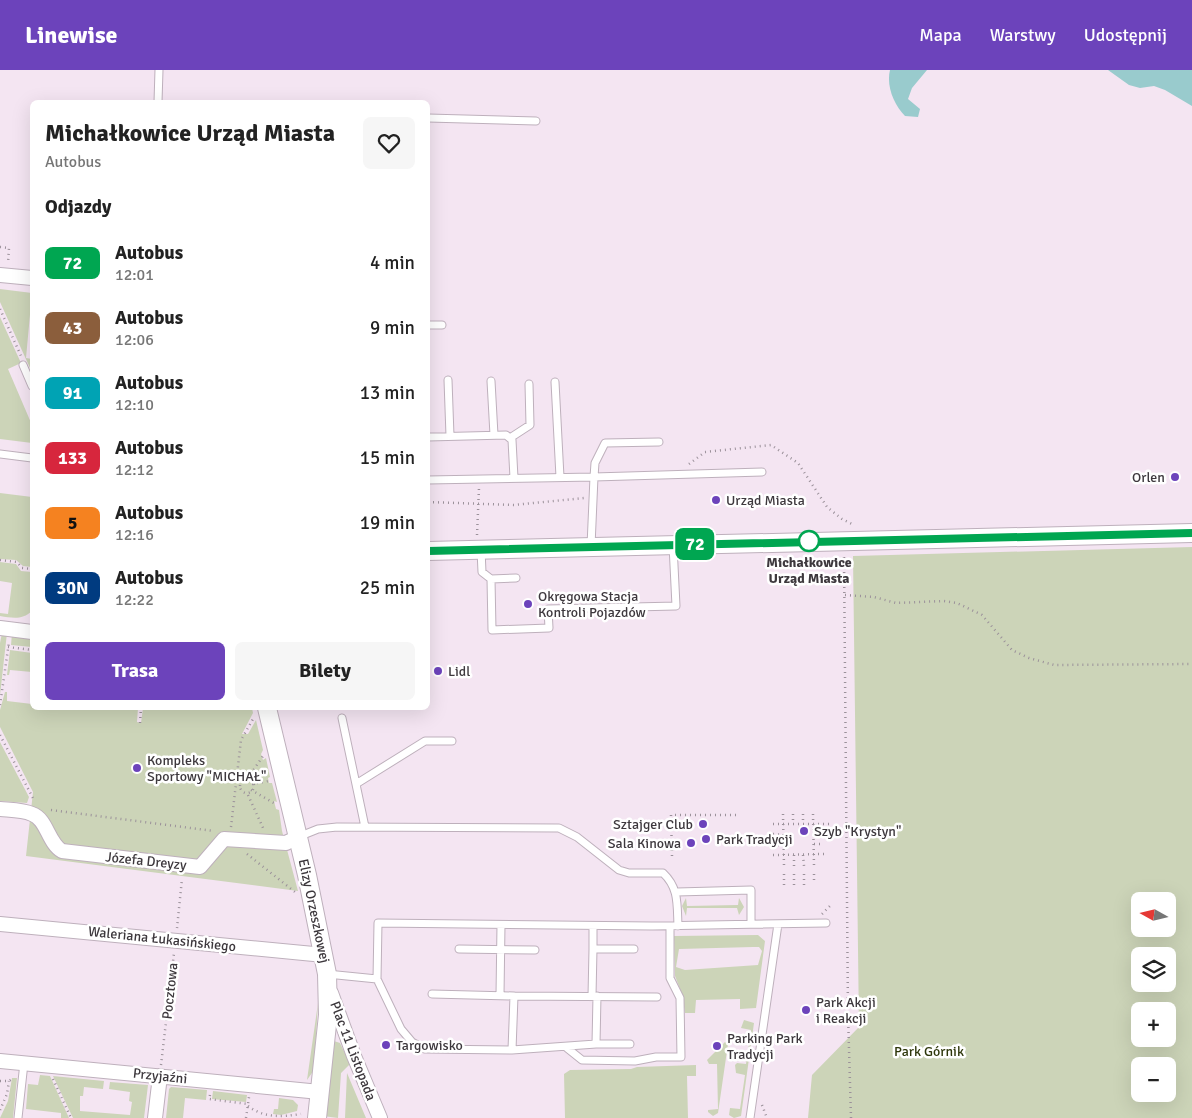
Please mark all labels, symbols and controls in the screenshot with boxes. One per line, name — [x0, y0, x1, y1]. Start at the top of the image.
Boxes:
text: Linewise — [25, 20, 118, 50]
text: Mapa — [919, 24, 962, 46]
text: Warstwy — [990, 24, 1056, 46]
text: Udostępnij — [1084, 24, 1167, 46]
button: heart — [363, 117, 415, 169]
text: Michałkowice Urząd Miasta — [45, 118, 335, 148]
text: Autobus — [45, 152, 101, 172]
text: Odjazdy — [45, 195, 112, 219]
text: Autobus — [115, 241, 183, 265]
text: 4 min — [370, 251, 415, 275]
text: 72 — [63, 252, 82, 274]
text: 12:01 — [115, 265, 154, 285]
text: Autobus — [115, 306, 183, 330]
text: 9 min — [370, 316, 415, 340]
text: 43 — [63, 317, 82, 339]
text: 12:06 — [115, 330, 154, 350]
text: Autobus — [115, 371, 183, 395]
text: 13 min — [360, 381, 415, 405]
text: 91 — [63, 382, 82, 404]
text: 12:10 — [115, 395, 154, 415]
text: Autobus — [115, 436, 183, 460]
text: 15 min — [360, 446, 415, 470]
text: 133 — [58, 447, 87, 469]
text: 12:12 — [115, 460, 154, 480]
place label: Orlen — [1132, 469, 1165, 486]
marker: Orlen — [1169, 471, 1181, 483]
place label: Urząd Miasta — [726, 492, 805, 509]
marker: Urząd Miasta — [710, 494, 722, 506]
text: Autobus — [115, 501, 183, 525]
text: 19 min — [360, 511, 415, 535]
text: 5 — [68, 512, 77, 534]
text: 12:16 — [115, 525, 154, 545]
line badge: 72 — [672, 528, 718, 560]
marker: Michałkowice Urząd Miasta — [798, 530, 820, 552]
text: 72 — [685, 533, 705, 555]
place label: Michałkowice Urząd Miasta — [766, 554, 852, 587]
text: Autobus — [115, 566, 183, 590]
text: 25 min — [360, 576, 415, 600]
text: 30N — [57, 577, 88, 599]
place label: Okręgowa Stacja Kontroli Pojazdów — [538, 588, 646, 621]
text: 12:22 — [115, 590, 154, 610]
marker: Okręgowa Stacja Kontroli Pojazdów — [522, 598, 534, 610]
button: Trasa — [45, 642, 225, 700]
button: Bilety — [235, 642, 415, 700]
place label: Lidl — [448, 663, 470, 680]
marker: Lidl — [432, 665, 444, 677]
place label: Kompleks Sportowy "MICHAŁ" — [147, 752, 266, 785]
marker: Kompleks Sportowy "MICHAŁ" — [131, 762, 143, 774]
place label: Sztajger Club — [613, 816, 693, 833]
marker: Sztajger Club — [697, 818, 709, 830]
place label: Szyb "Krystyn" — [814, 823, 901, 840]
marker: Szyb "Krystyn" — [798, 825, 810, 837]
place label: Park Tradycji — [716, 831, 793, 848]
marker: Park Tradycji — [700, 833, 712, 845]
place label: Sala Kinowa — [608, 835, 681, 852]
marker: Sala Kinowa — [685, 837, 697, 849]
street label: Józefa Dreyzy — [105, 848, 188, 874]
street label: Elizy Orzeszkowej — [295, 857, 333, 965]
north arrow — [1131, 892, 1176, 938]
map controls — [1131, 892, 1176, 1102]
street label: Waleriana Łukasińskiego — [87, 923, 237, 955]
button: layers — [1131, 947, 1176, 992]
street label: Pocztowa — [159, 962, 181, 1020]
place label: Park Akcji i Reakcji — [816, 994, 876, 1027]
street label: Plac 11 Listopada — [326, 999, 380, 1103]
button: + — [1131, 1002, 1176, 1047]
marker: Park Akcji i Reakcji — [800, 1004, 812, 1016]
place label: Parking Park Tradycji — [727, 1030, 803, 1063]
place label: Targowisko — [396, 1037, 463, 1054]
marker: Targowisko — [380, 1039, 392, 1051]
marker: Parking Park Tradycji — [711, 1040, 723, 1052]
park label: Park Górnik — [894, 1043, 964, 1060]
button: − — [1131, 1057, 1176, 1102]
street label: Przyjaźni — [132, 1065, 188, 1087]

